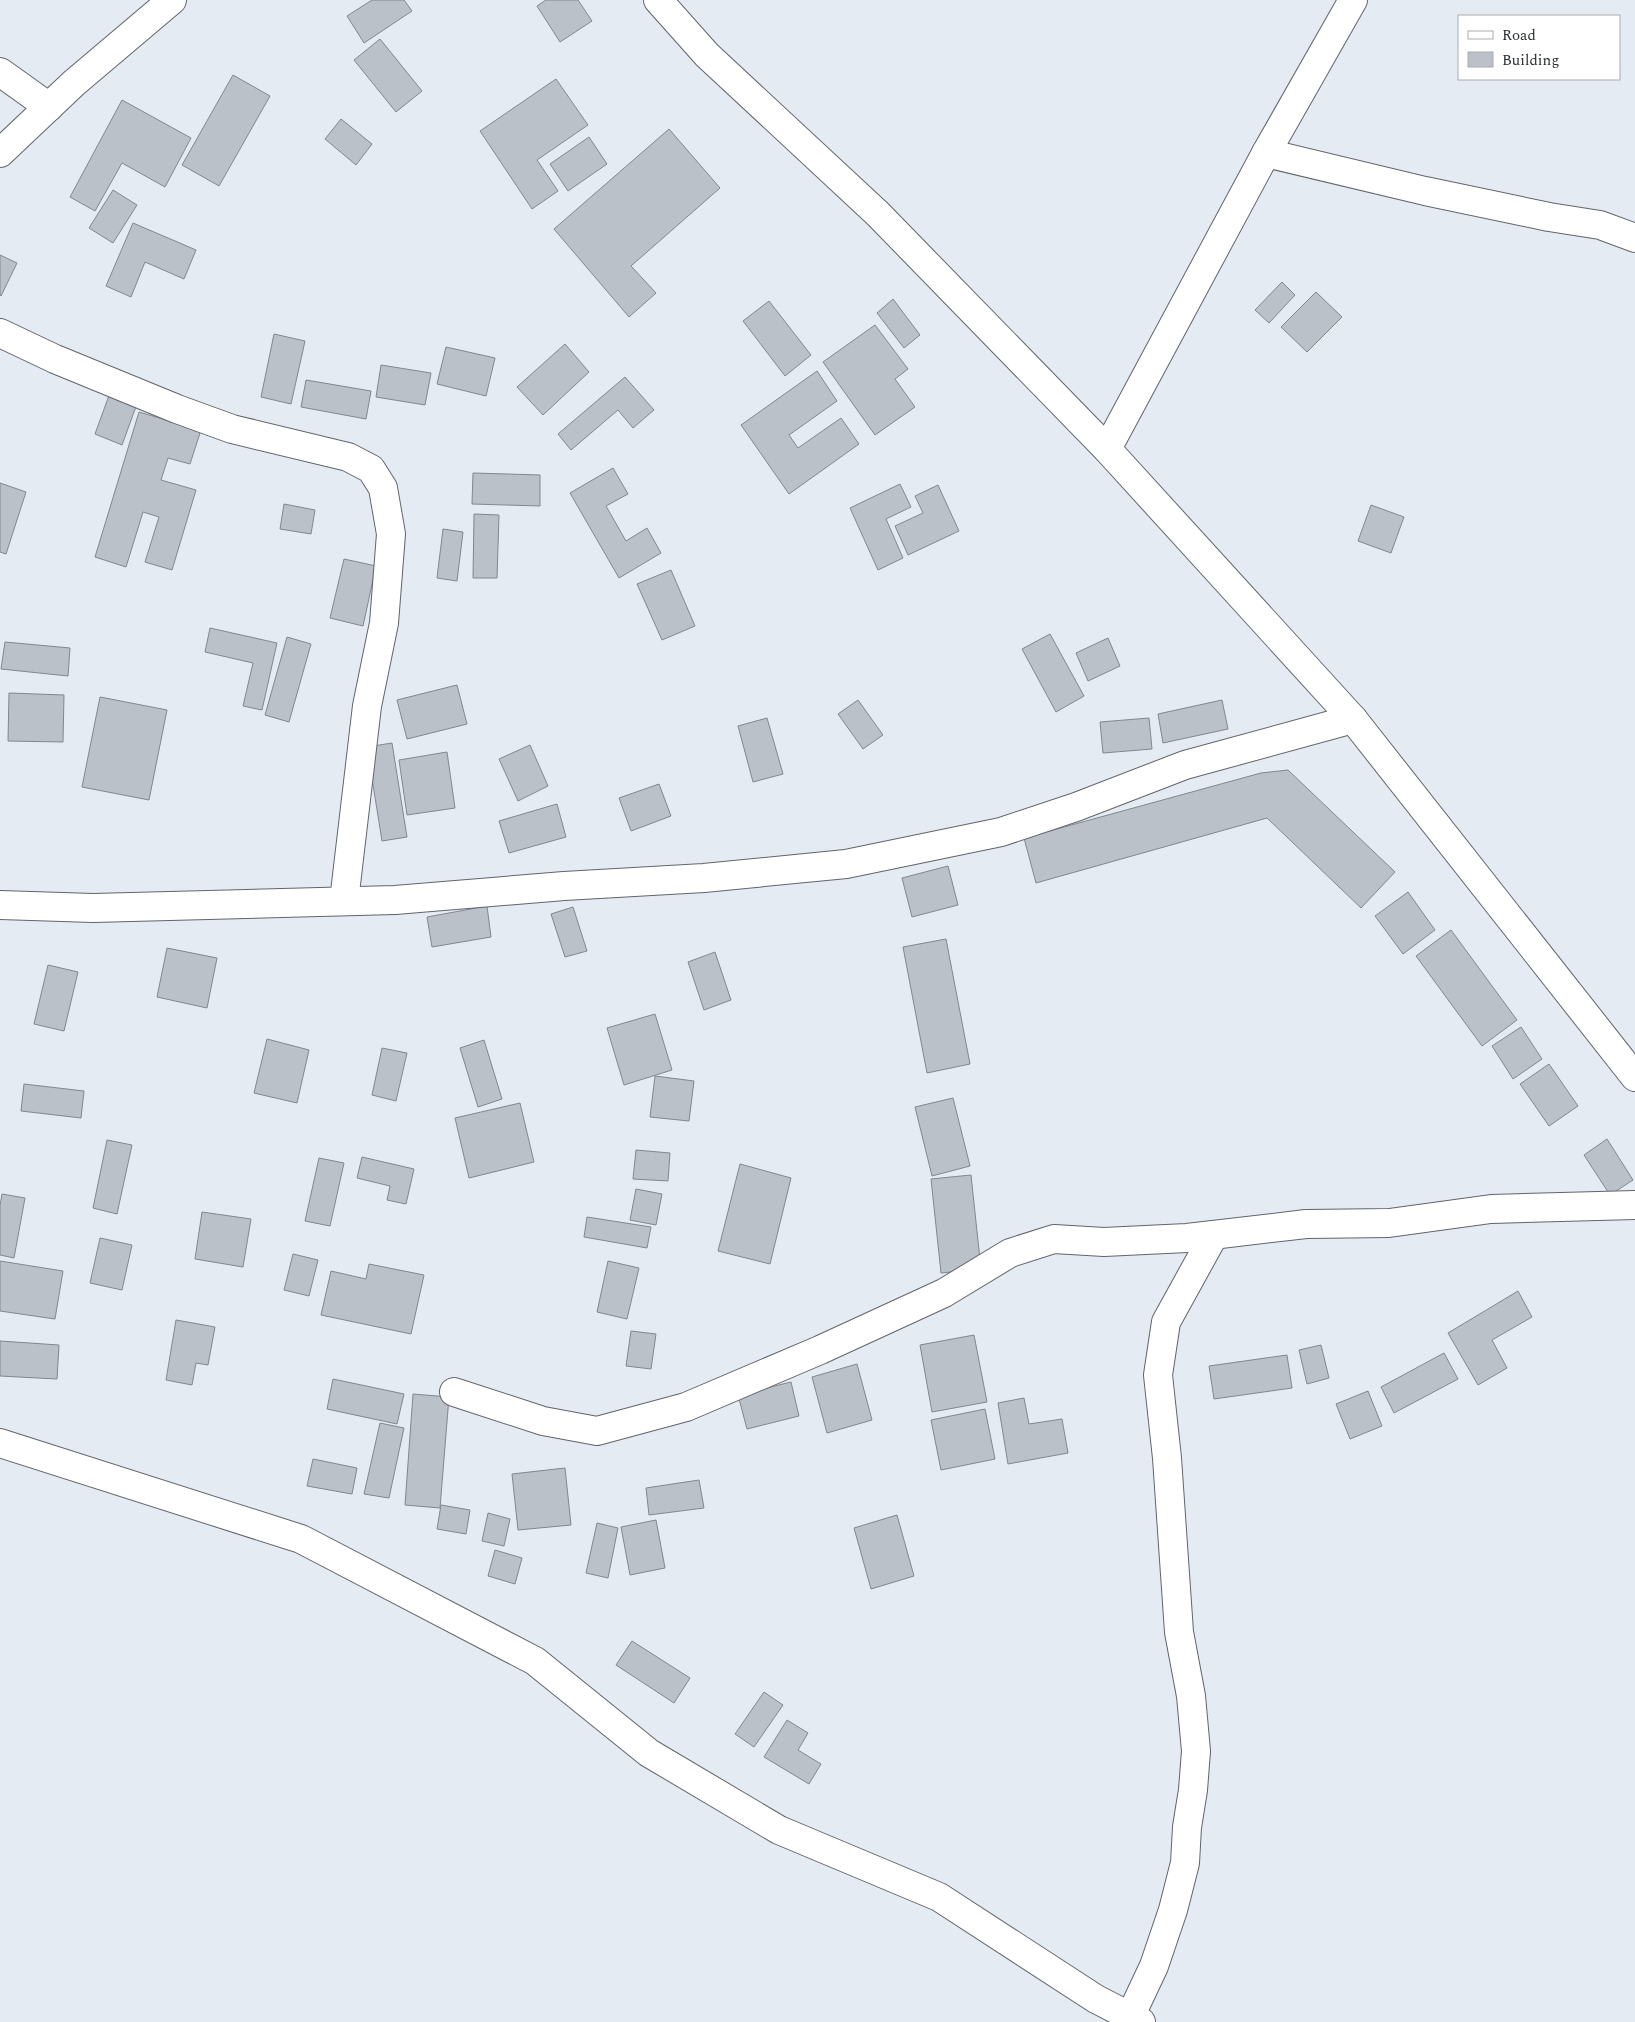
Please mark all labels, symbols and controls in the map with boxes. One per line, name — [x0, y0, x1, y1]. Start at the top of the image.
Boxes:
legend — [1458, 15, 1620, 80]
text: Road — [1502, 24, 1536, 47]
text: Building — [1502, 49, 1559, 72]

